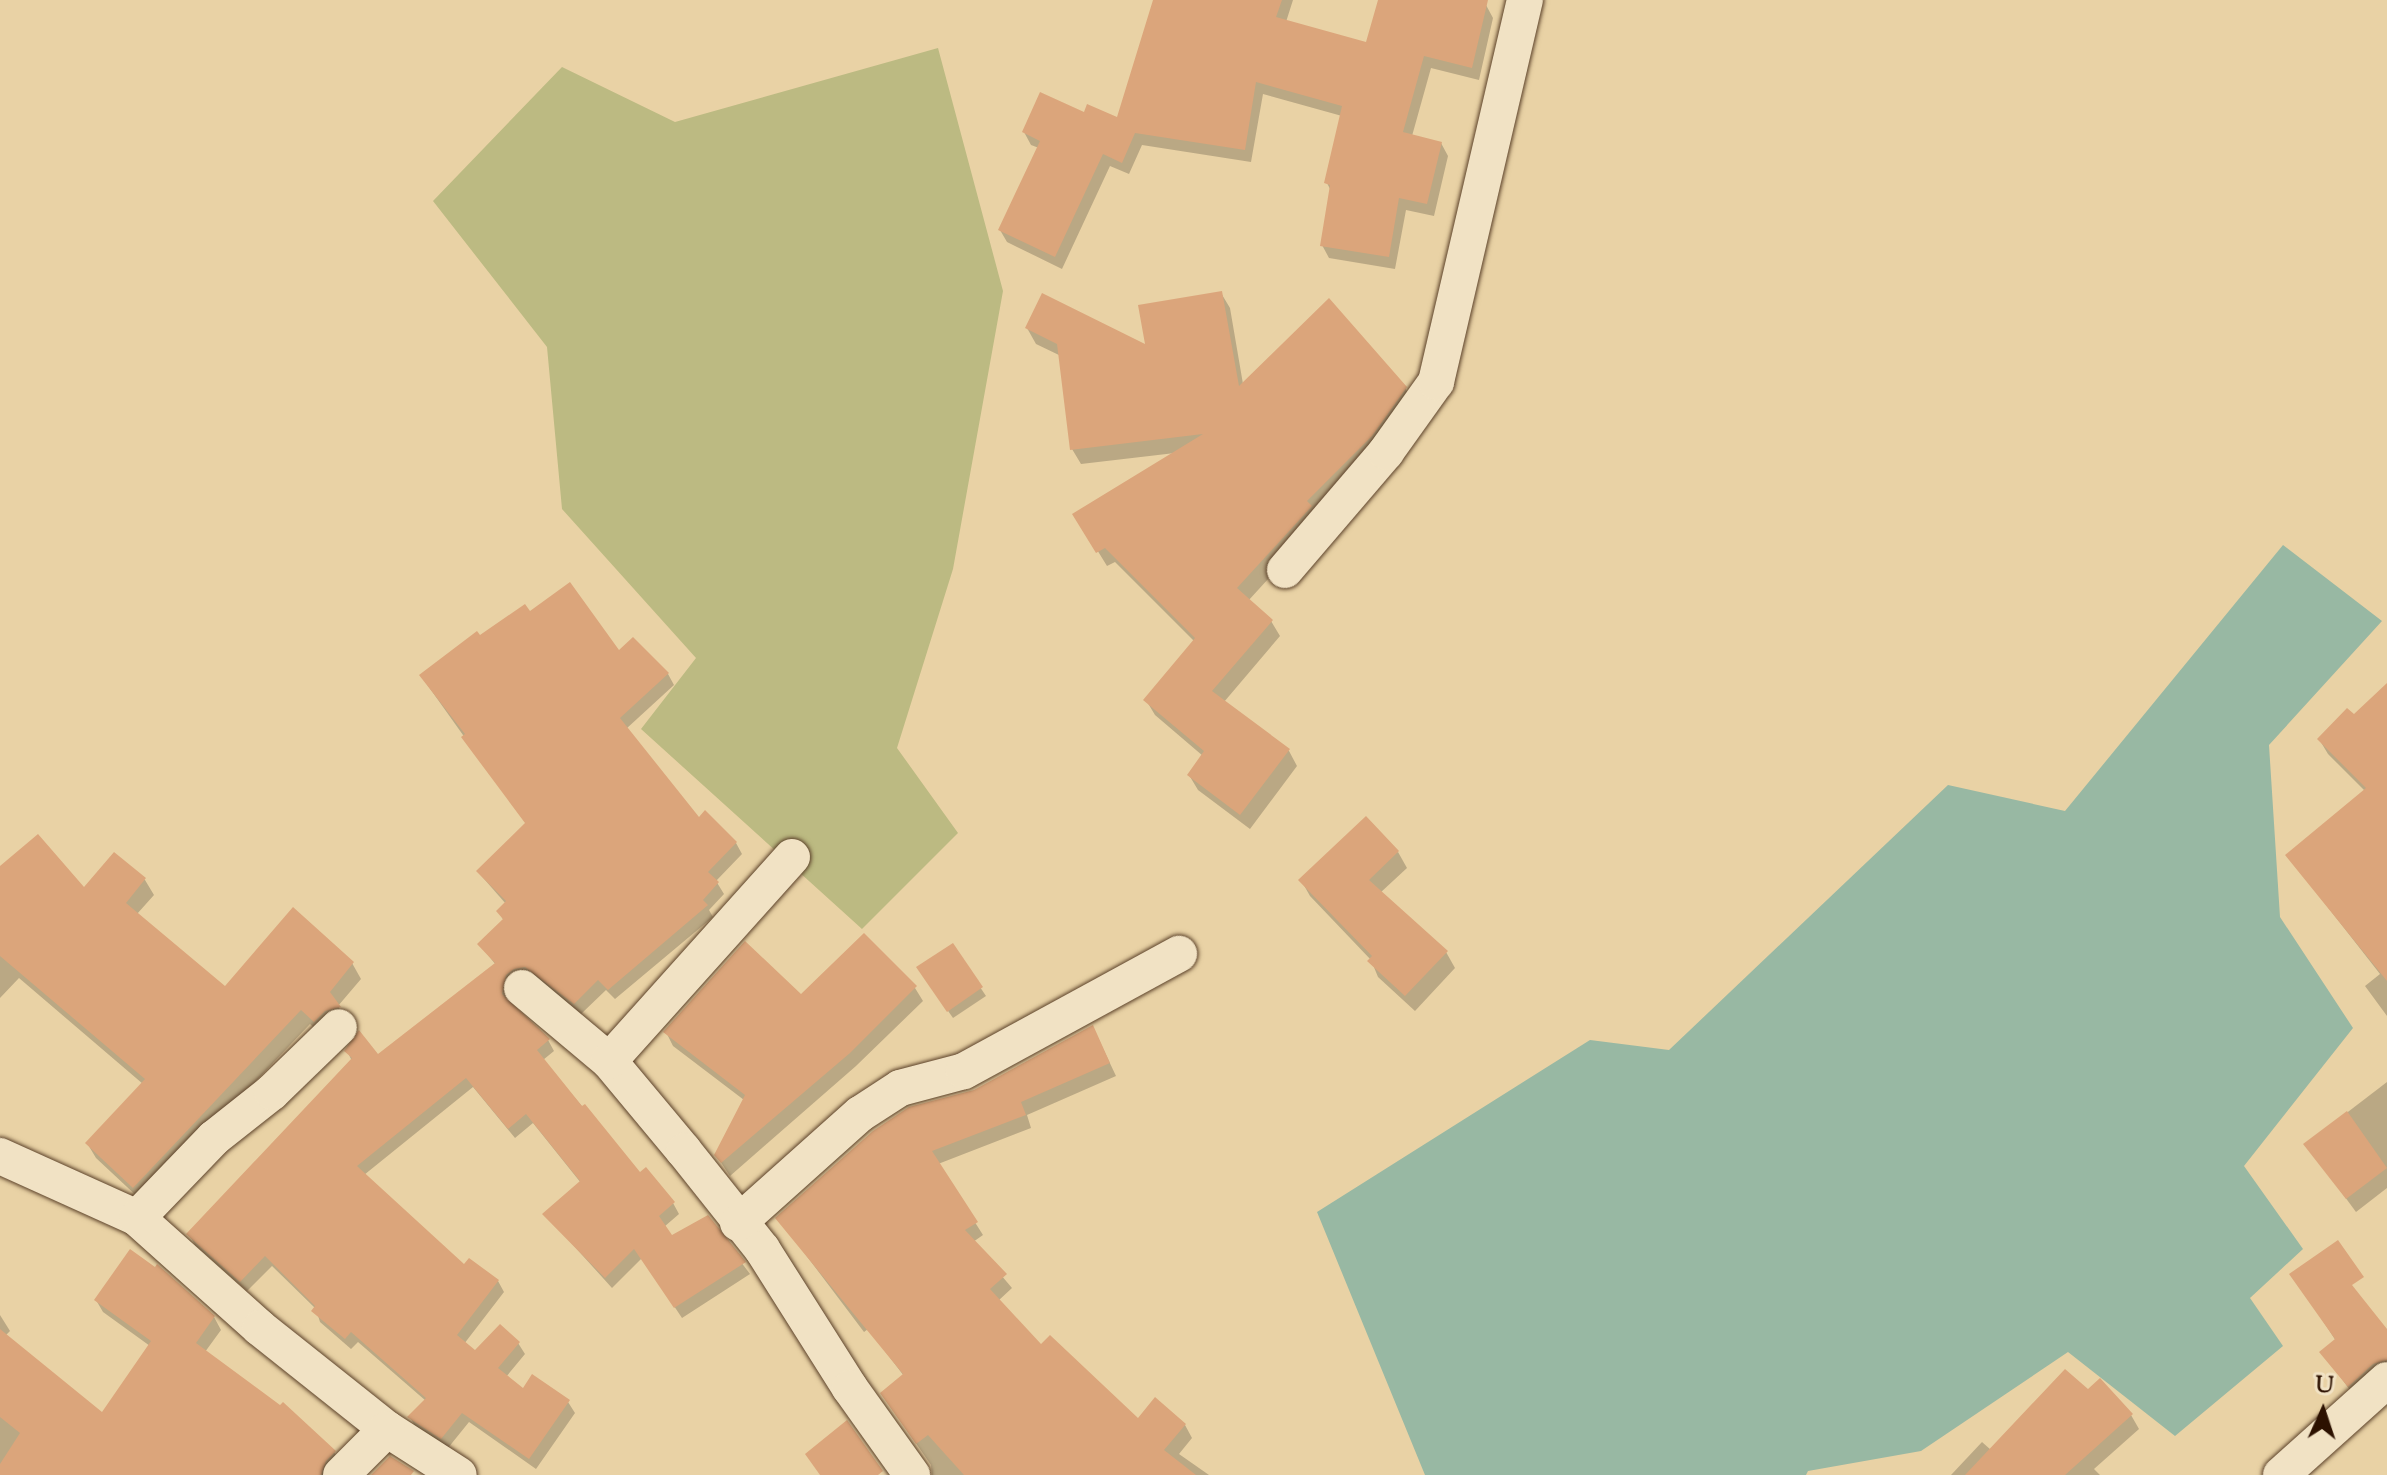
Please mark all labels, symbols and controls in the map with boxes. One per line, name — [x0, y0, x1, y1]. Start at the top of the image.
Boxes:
north arrow — [2283, 1371, 2363, 1451]
text: U — [2314, 1371, 2334, 1403]

